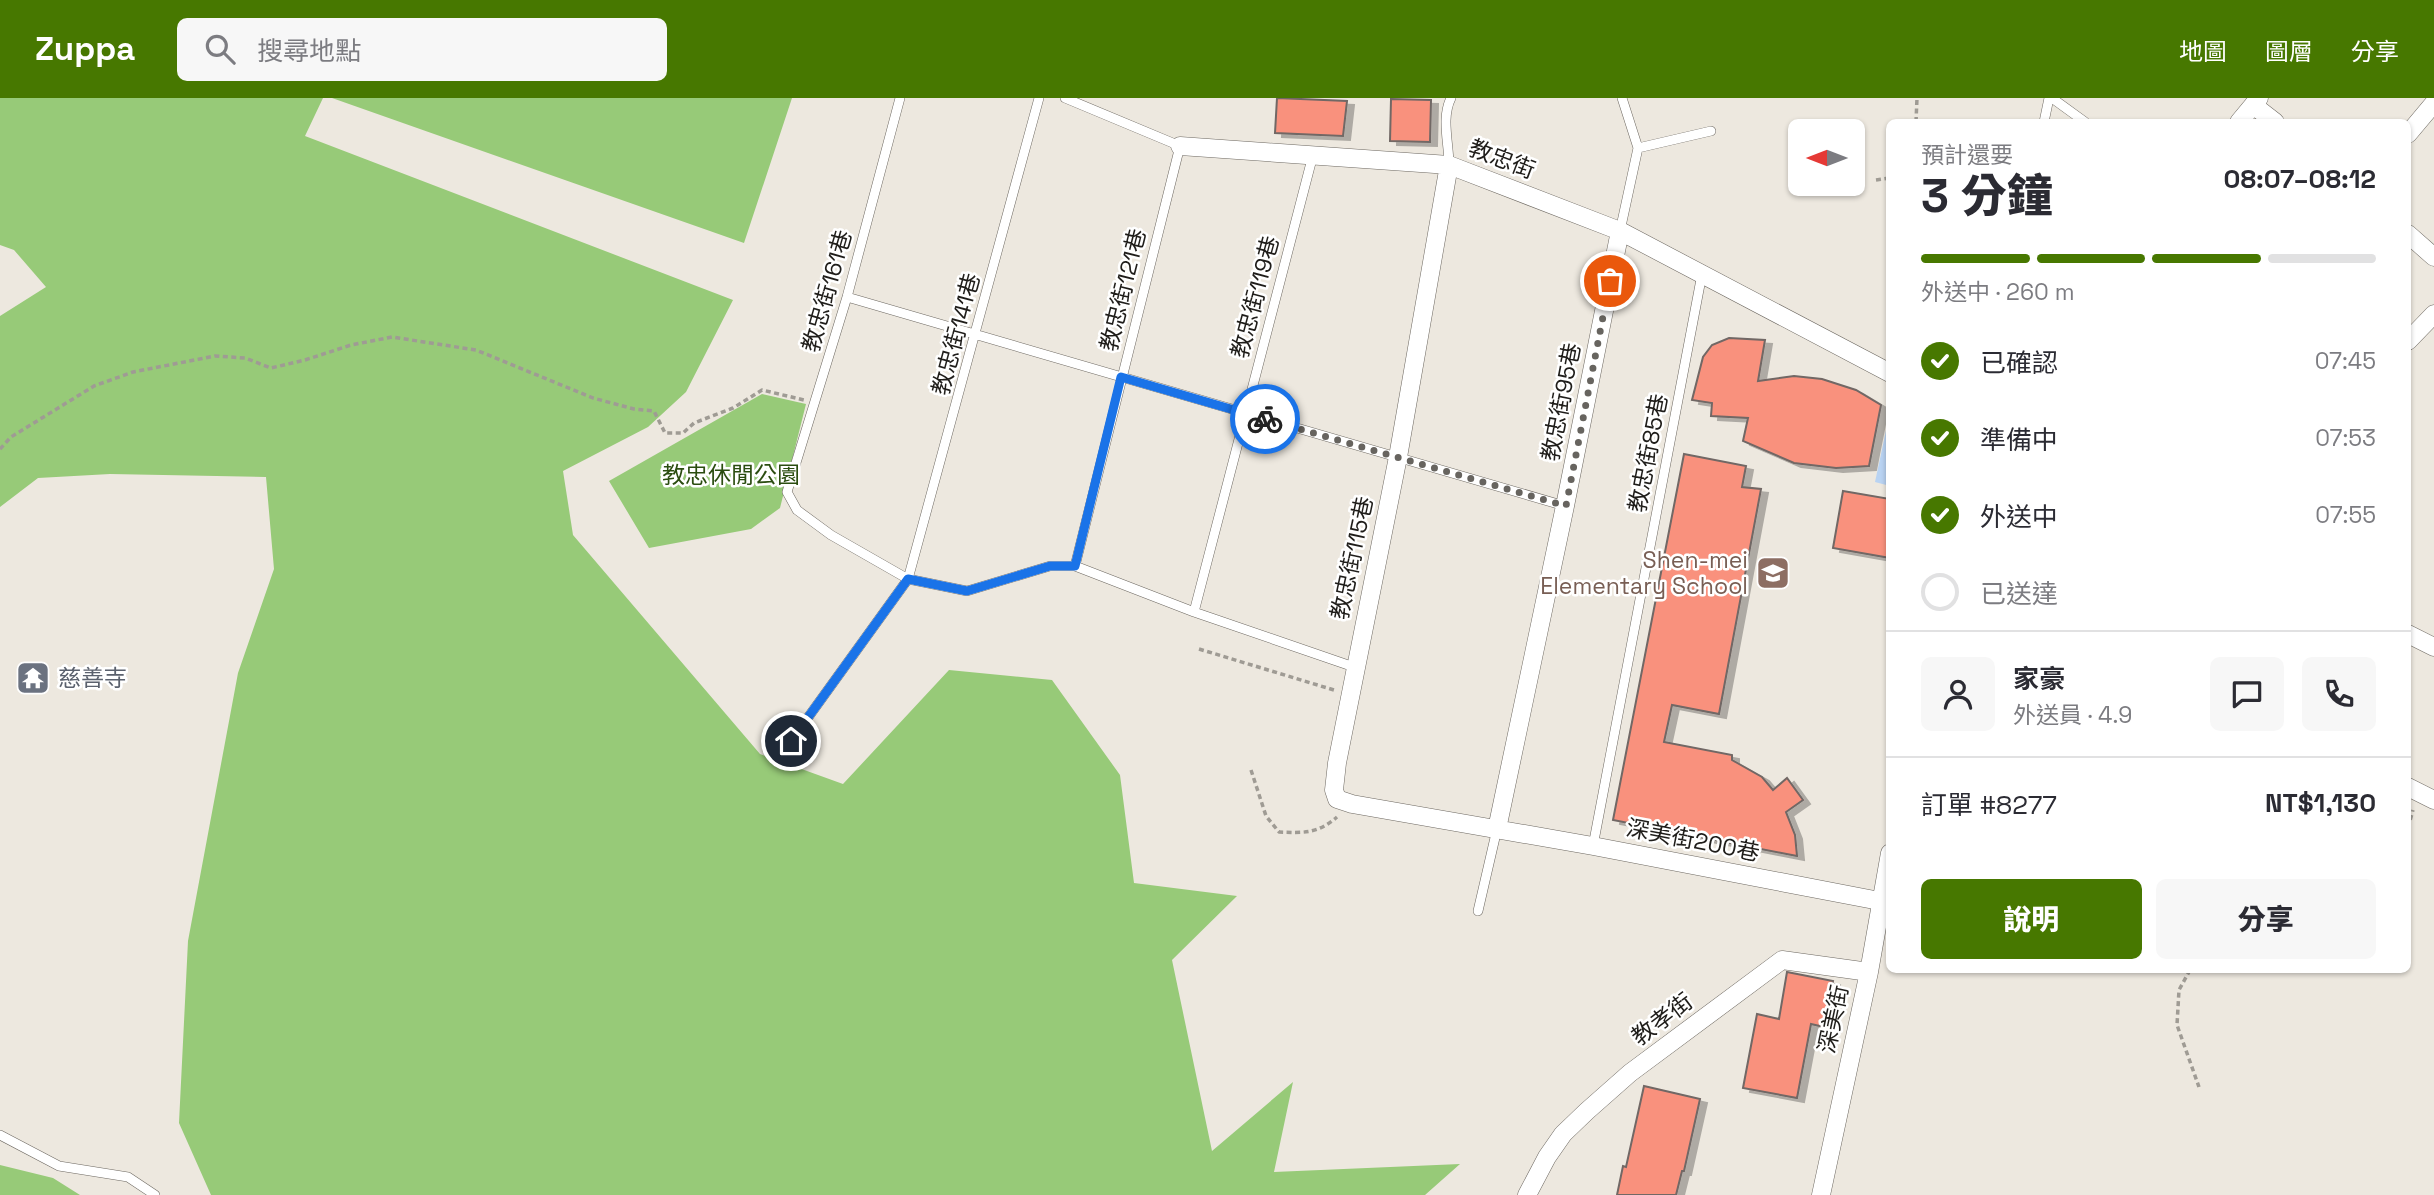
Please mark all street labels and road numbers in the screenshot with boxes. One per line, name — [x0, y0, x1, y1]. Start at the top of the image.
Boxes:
street label: 教忠街 — [1464, 133, 1540, 185]
street label: 教忠街121巷 — [1093, 226, 1153, 354]
street label: 教忠街161巷 — [795, 227, 859, 355]
street label: 教忠街119巷 — [1224, 233, 1286, 361]
street label: 教忠街141巷 — [925, 270, 987, 398]
street label: 教忠街95巷 — [1535, 340, 1587, 464]
street label: 教忠街85巷 — [1622, 391, 1674, 515]
street label: 教忠街115巷 — [1324, 494, 1380, 622]
street label: 深美街200巷 — [1624, 812, 1762, 868]
street label: 深美街 — [1811, 982, 1855, 1056]
street label: 教孝街 — [1625, 986, 1699, 1052]

